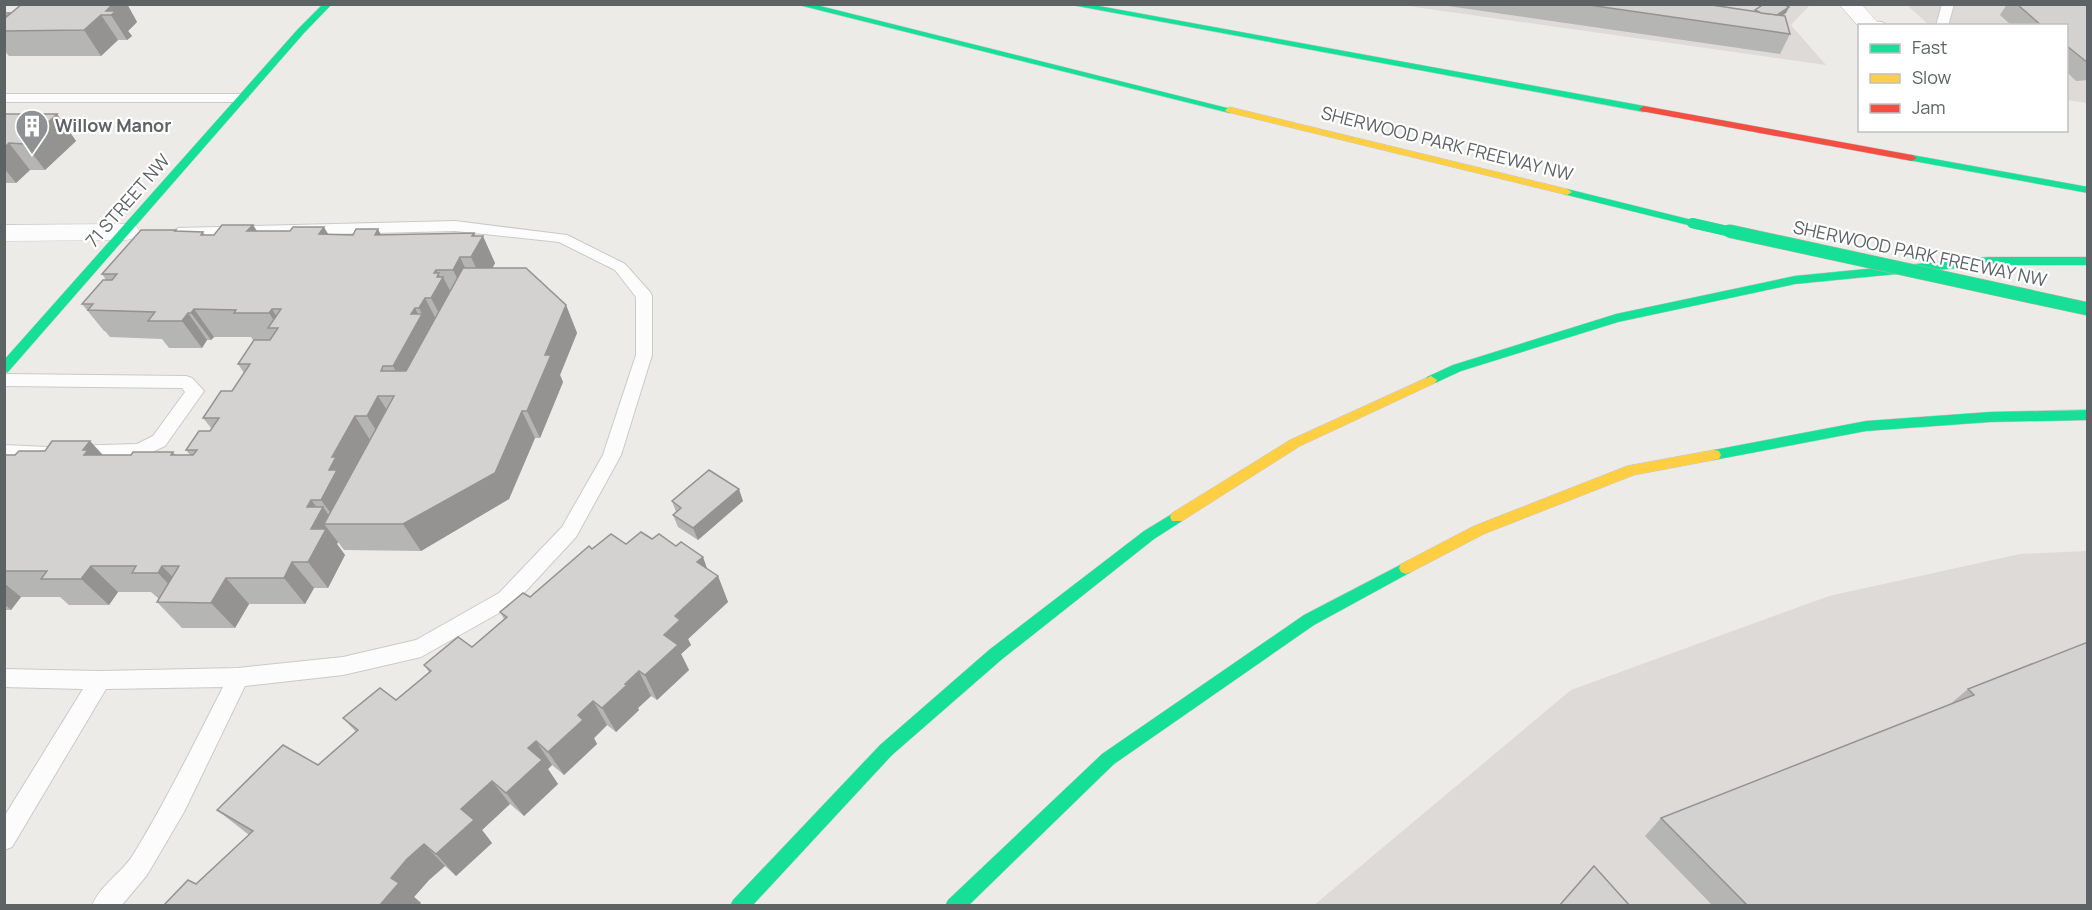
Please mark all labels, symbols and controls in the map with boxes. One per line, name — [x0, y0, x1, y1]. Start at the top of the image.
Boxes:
legend — [1858, 24, 2068, 132]
text: Fast — [1912, 35, 1947, 59]
text: Slow — [1912, 65, 1952, 89]
text: Jam — [1912, 95, 1946, 119]
street label: SHERWOOD PARK FREEWAY NW — [1319, 100, 1576, 186]
building icon: Willow Manor — [14, 108, 50, 155]
place label: Willow Manor — [55, 113, 171, 137]
street label: 71 STREET NW — [80, 148, 175, 252]
street label: SHERWOOD PARK FREEWAY NW — [1791, 214, 2049, 292]

